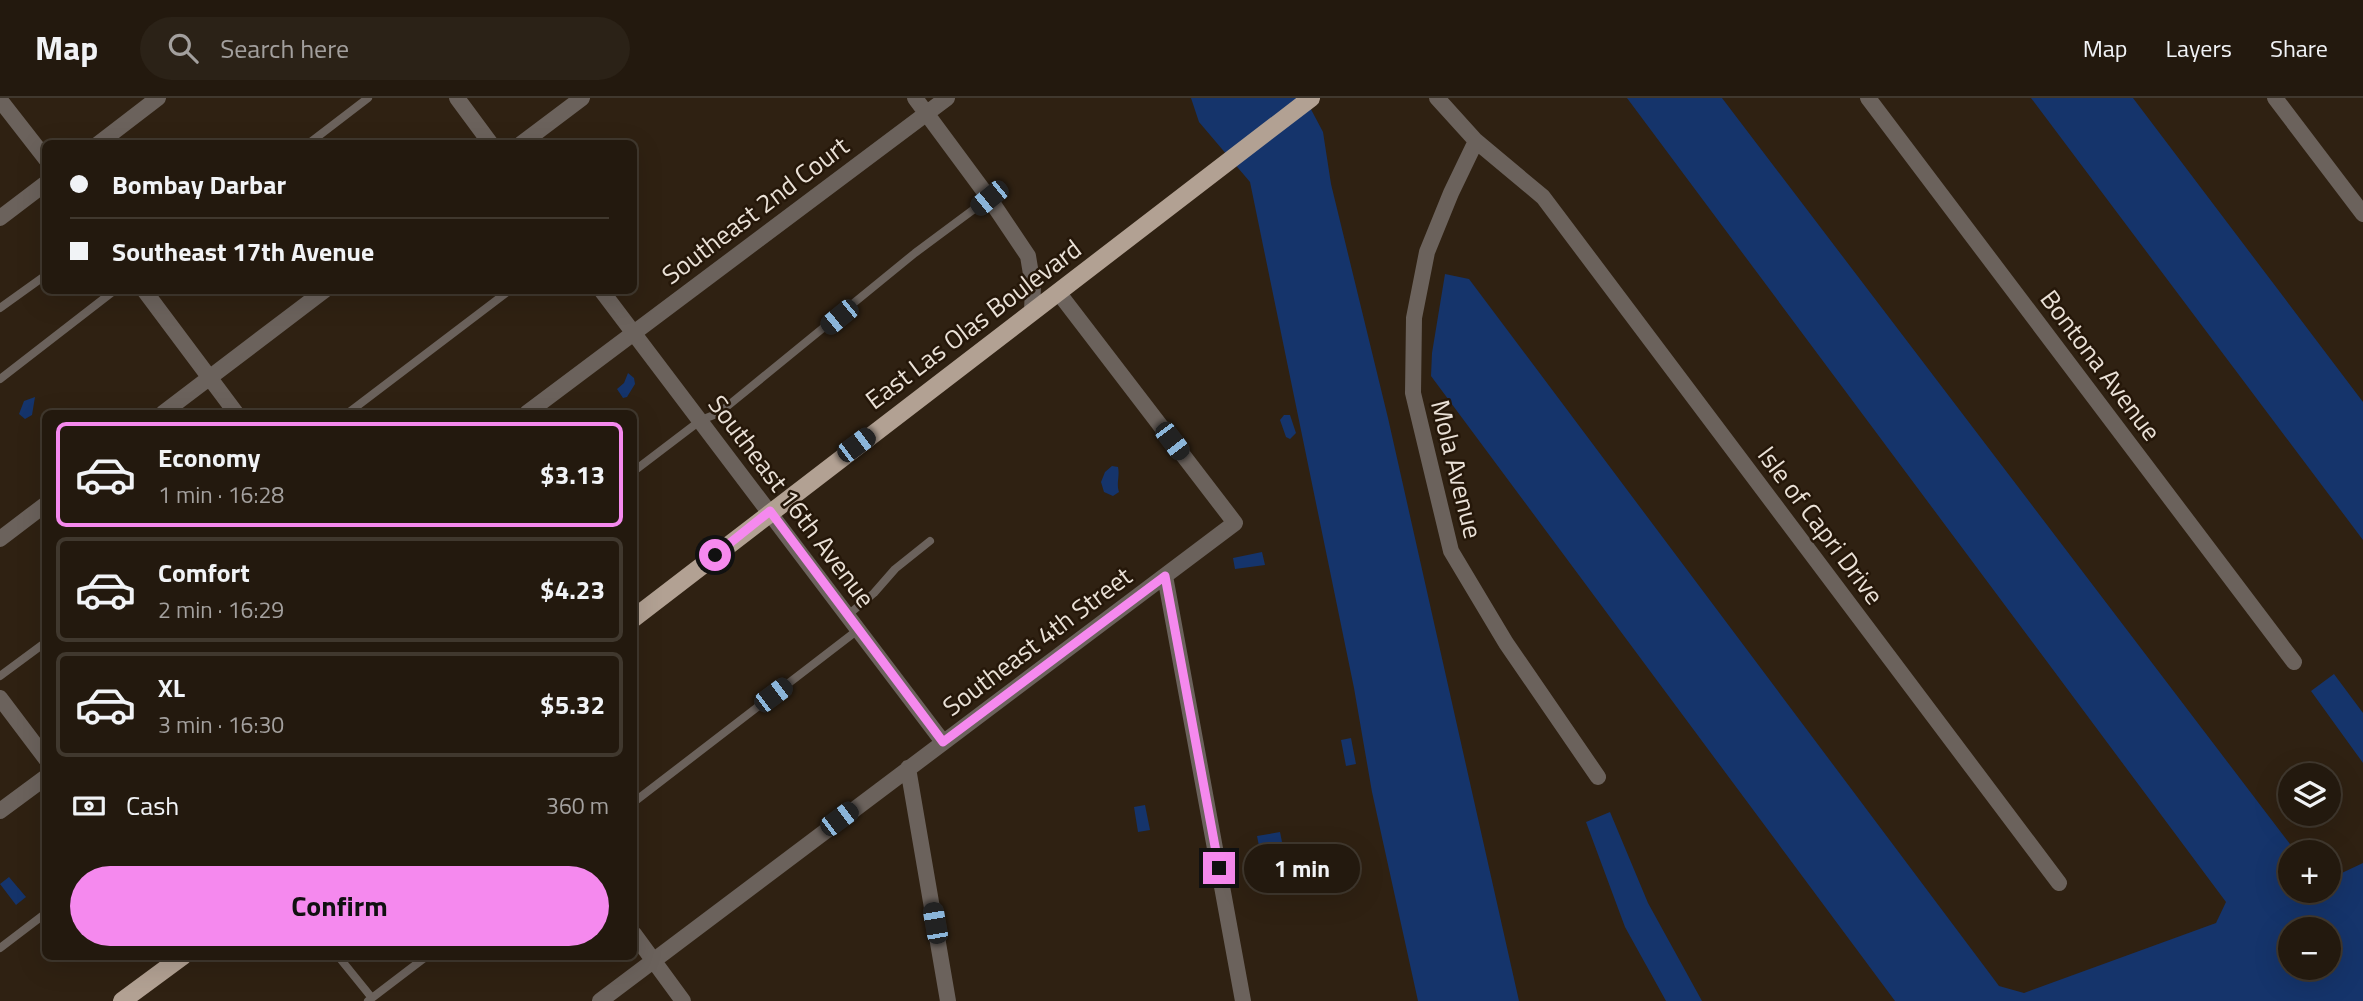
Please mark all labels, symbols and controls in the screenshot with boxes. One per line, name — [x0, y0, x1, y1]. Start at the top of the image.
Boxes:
search box — [140, 17, 630, 80]
text: Map — [35, 23, 98, 73]
icon: search — [164, 29, 202, 67]
text: Search here — [220, 29, 349, 68]
text: Map — [2083, 30, 2128, 66]
text: Layers — [2166, 30, 2232, 66]
text: Share — [2270, 30, 2328, 66]
street label: Southeast 2nd Court — [653, 127, 857, 293]
text: Bombay Darbar — [112, 165, 286, 204]
car — [967, 177, 1012, 219]
street label: East Las Olas Boulevard — [857, 230, 1089, 418]
text: Southeast 17th Avenue — [112, 232, 374, 271]
street label: Bontona Avenue — [2031, 281, 2171, 449]
car — [817, 296, 862, 338]
street label: Southeast 16th Avenue — [699, 387, 885, 615]
street label: Mola Avenue — [1421, 396, 1493, 542]
car — [1151, 418, 1194, 464]
car — [833, 424, 880, 466]
text: Economy — [158, 438, 260, 477]
street label: Isle of Capri Drive — [1748, 438, 1894, 612]
icon: car — [74, 443, 137, 506]
text: $3.13 — [540, 455, 605, 494]
text: 1 min · 16:28 — [158, 477, 284, 512]
route start — [699, 539, 731, 571]
text: Comfort — [158, 553, 250, 592]
street label: Southeast 4th Street — [934, 557, 1140, 725]
icon: car — [74, 558, 137, 621]
text: $4.23 — [540, 570, 605, 609]
text: 2 min · 16:29 — [158, 592, 284, 627]
text: XL — [158, 668, 185, 707]
icon: car — [74, 673, 137, 736]
car — [750, 674, 797, 716]
text: $5.32 — [540, 685, 605, 724]
text: 3 min · 16:30 — [158, 707, 284, 742]
map controls — [2278, 763, 2341, 980]
button: layers — [2278, 763, 2341, 826]
text: Cash — [126, 786, 179, 825]
icon: cash — [70, 787, 108, 825]
text: 360 m — [546, 788, 609, 823]
car — [816, 798, 863, 840]
button: + — [2278, 840, 2341, 903]
callout: 1 min — [1244, 844, 1359, 892]
text: 1 min — [1274, 851, 1330, 886]
route end — [1203, 852, 1235, 884]
button: Confirm — [70, 866, 609, 946]
car — [922, 900, 949, 946]
button: − — [2278, 917, 2341, 980]

